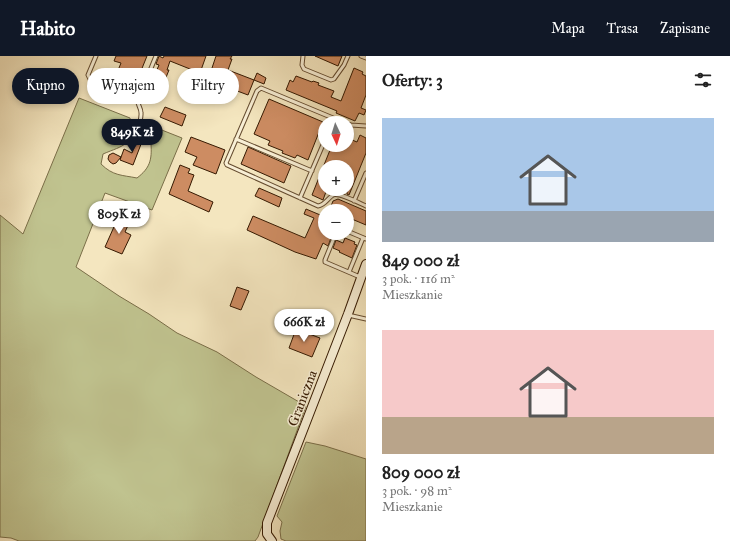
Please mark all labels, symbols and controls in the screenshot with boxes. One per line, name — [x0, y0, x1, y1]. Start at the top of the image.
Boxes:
text: Habito — [20, 17, 75, 40]
text: Mapa — [551, 20, 585, 37]
text: Trasa — [607, 20, 638, 37]
text: Zapisane — [660, 20, 710, 37]
chip: Kupno — [12, 68, 79, 104]
chip: Wynajem — [87, 68, 169, 104]
chip: Filtry — [177, 68, 239, 104]
icon: filters — [692, 69, 714, 91]
text: Oferty: 3 — [382, 70, 443, 91]
north arrow — [318, 116, 354, 152]
map controls — [318, 116, 354, 240]
pin: 849K zł — [95, 119, 169, 153]
text: 849K zł — [111, 124, 153, 140]
icon: home — [512, 144, 584, 216]
button: + — [318, 160, 354, 196]
pin: 809K zł — [82, 201, 156, 235]
button: − — [318, 204, 354, 240]
text: 809K zł — [97, 206, 141, 222]
text: 849 000 zł — [382, 250, 459, 271]
text: 3 pok. · 116 m² — [382, 271, 455, 287]
text: Mieszkanie — [382, 287, 443, 303]
pin: 666K zł — [267, 309, 341, 343]
text: 666K zł — [283, 314, 325, 330]
icon: home — [512, 356, 584, 428]
street label: Graniczna — [284, 368, 321, 429]
text: 809 000 zł — [382, 462, 460, 483]
text: 3 pok. · 98 m² — [382, 483, 452, 499]
text: Mieszkanie — [382, 499, 443, 515]

